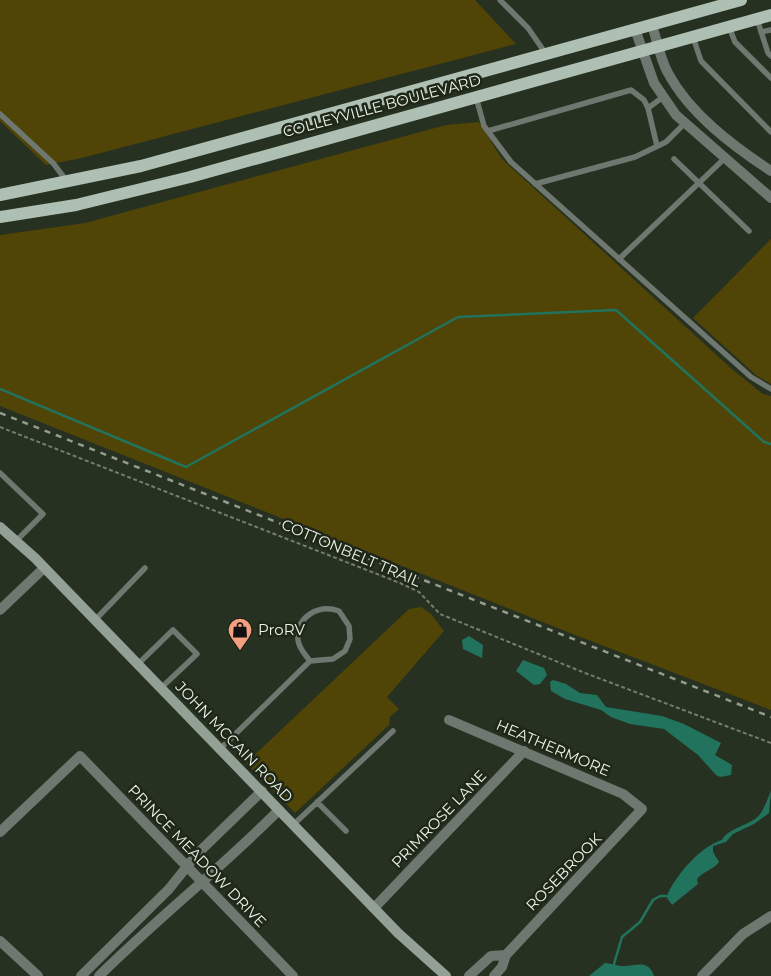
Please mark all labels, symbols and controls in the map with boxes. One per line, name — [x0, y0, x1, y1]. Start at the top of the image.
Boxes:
street label: COLLEYVILLE BOULEVARD — [281, 70, 483, 141]
street label: COTTONBELT TRAIL — [279, 515, 424, 591]
shop icon: ProRV — [227, 617, 253, 651]
place label: ProRV — [258, 620, 306, 639]
street label: JOHN MCCAIN ROAD — [171, 676, 297, 806]
street label: HEATHERMORE — [493, 715, 613, 780]
street label: PRIMROSE LANE — [387, 766, 490, 872]
street label: PRINCE MEADOW DRIVE — [124, 780, 271, 931]
street label: ROSEBROOK — [522, 829, 606, 914]

